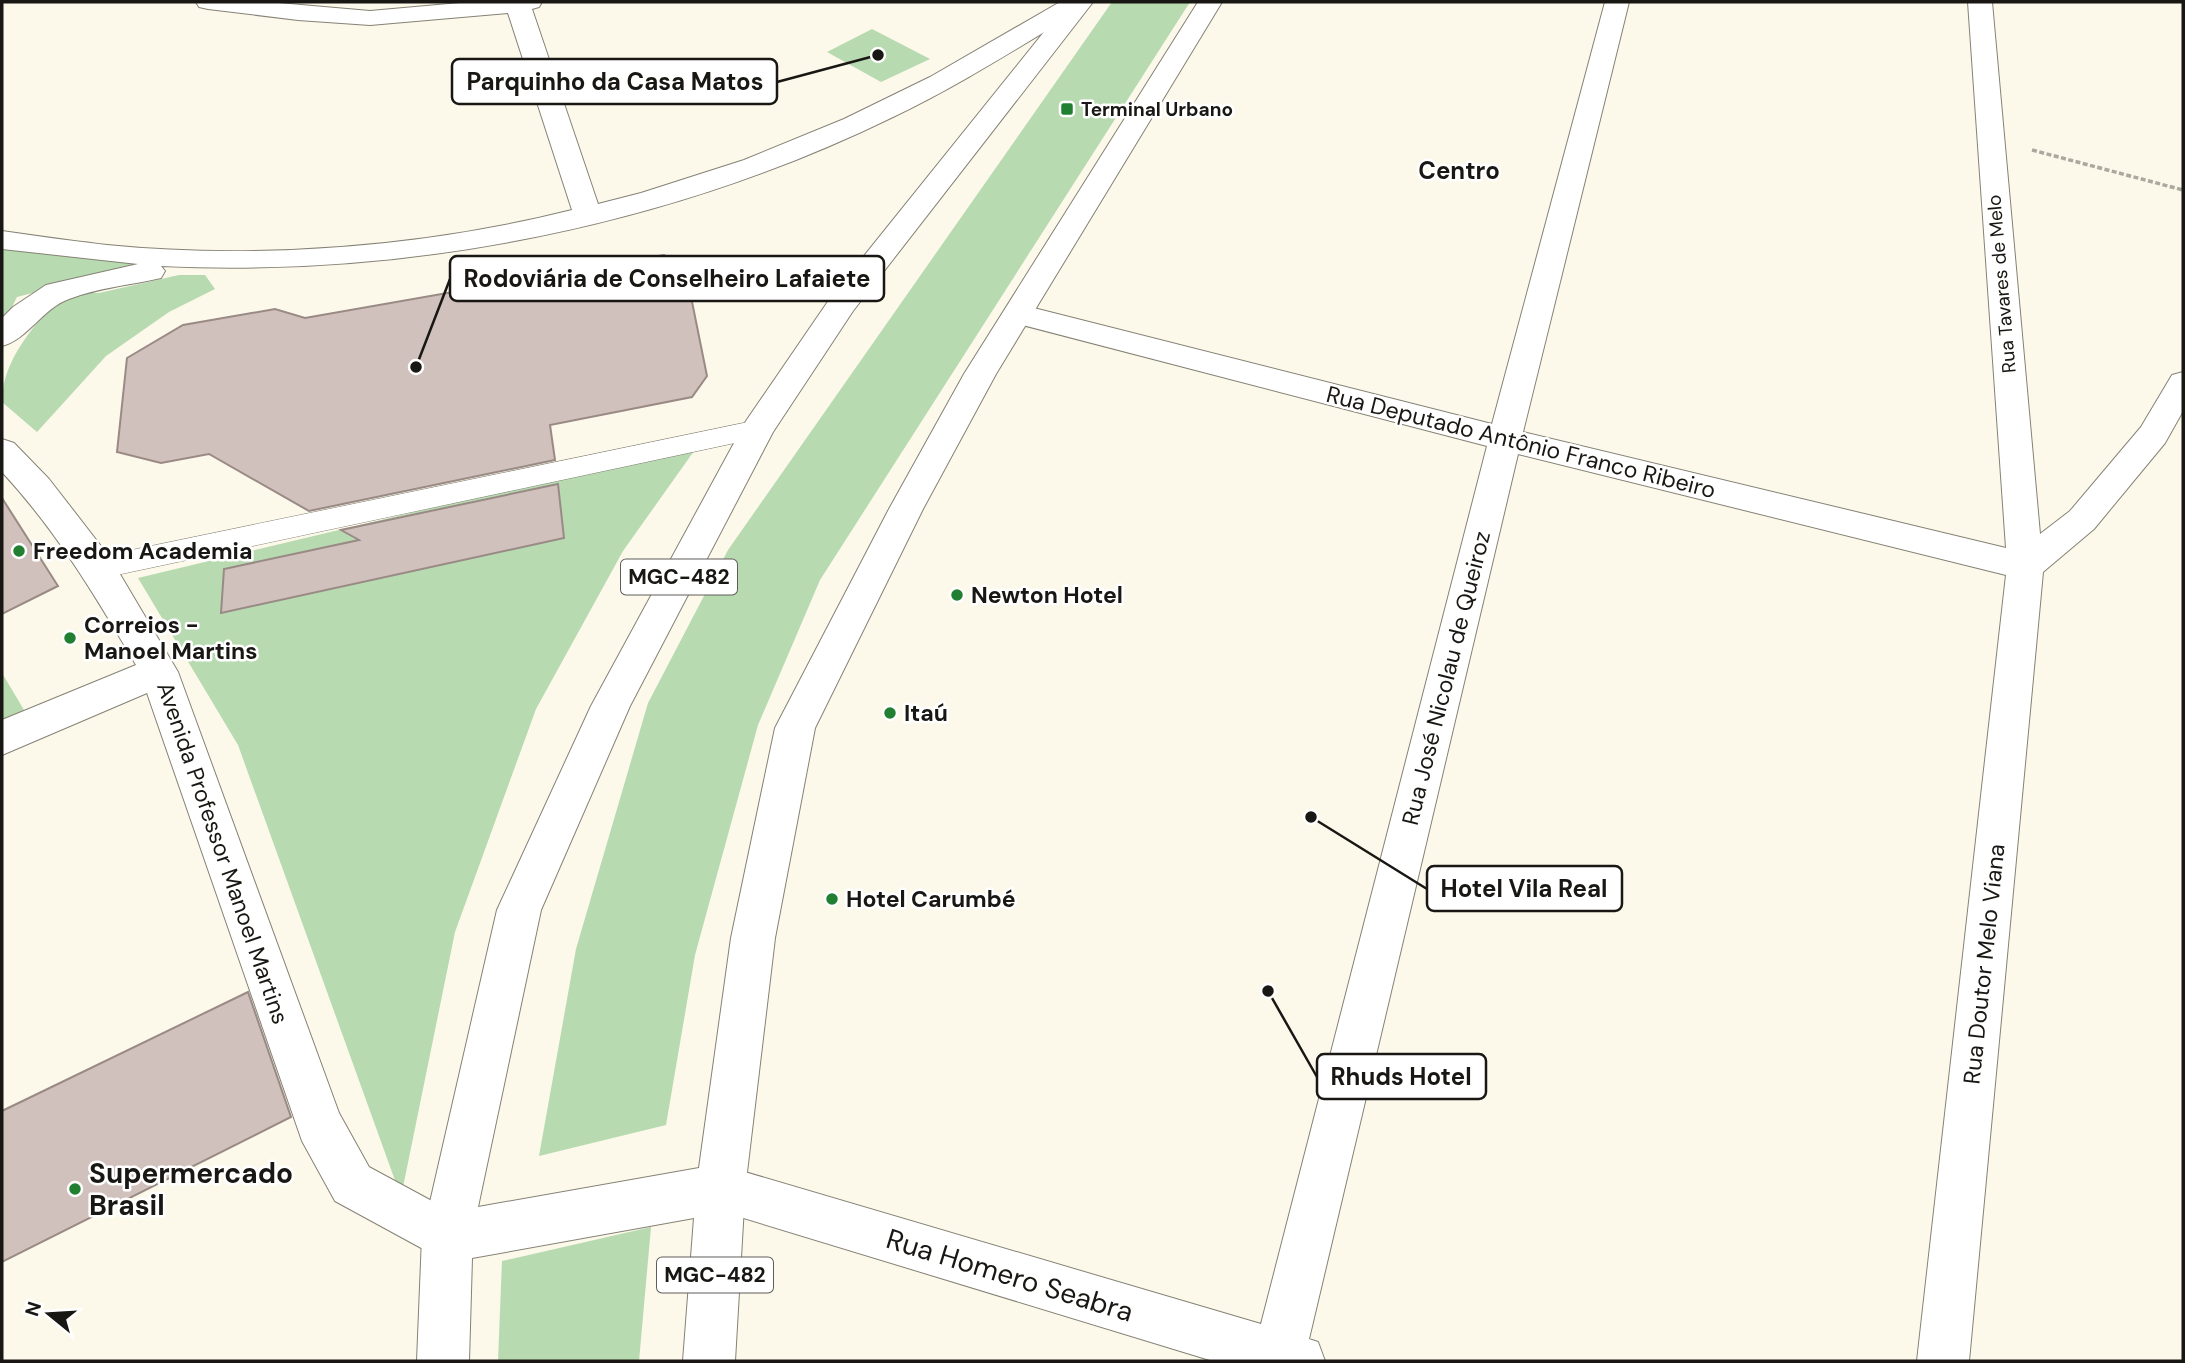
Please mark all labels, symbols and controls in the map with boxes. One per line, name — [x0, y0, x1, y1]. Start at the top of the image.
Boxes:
callout: Parquinho da Casa Matos — [452, 59, 777, 104]
text: Parquinho da Casa Matos — [467, 66, 764, 97]
place label: Terminal Urbano — [1081, 97, 1233, 122]
marker: Terminal Urbano — [1059, 101, 1075, 117]
district label: Centro — [1418, 155, 1500, 186]
street label: Rua Tavares de Melo — [1981, 194, 2022, 374]
callout: Rodoviária de Conselheiro Lafaiete — [450, 256, 884, 301]
text: Rodoviária de Conselheiro Lafaiete — [464, 263, 870, 294]
street label: Rua Deputado Antônio Franco Ribeiro — [1323, 379, 1719, 505]
street label: Rua José Nicolau de Queiroz — [1395, 528, 1497, 828]
place label: Freedom Academia — [33, 536, 252, 566]
marker: Freedom Academia — [11, 543, 27, 559]
road number: MGC-482 — [621, 560, 737, 594]
place label: Newton Hotel — [971, 580, 1123, 610]
marker: Newton Hotel — [949, 587, 965, 603]
place label: Correios - Manoel Martins — [84, 610, 257, 666]
marker: Correios - Manoel Martins — [62, 630, 78, 646]
street label: Avenida Professor Manoel Martins — [150, 678, 296, 1028]
place label: Itaú — [904, 698, 948, 728]
marker: Itaú — [882, 705, 898, 721]
street label: Rua Doutor Melo Viana — [1956, 842, 2012, 1086]
callout: Hotel Vila Real — [1427, 866, 1622, 911]
text: Hotel Vila Real — [1441, 873, 1607, 904]
place label: Hotel Carumbé — [846, 884, 1016, 914]
marker: Hotel Carumbé — [824, 891, 840, 907]
callout: Rhuds Hotel — [1317, 1054, 1486, 1099]
text: Rhuds Hotel — [1330, 1061, 1472, 1092]
place label: Supermercado Brasil — [89, 1155, 293, 1224]
marker: Supermercado Brasil — [67, 1181, 83, 1197]
street label: Rua Homero Seabra — [882, 1220, 1138, 1331]
road number: MGC-482 — [657, 1258, 773, 1292]
north arrow — [14, 1279, 84, 1349]
text: N — [19, 1298, 47, 1319]

